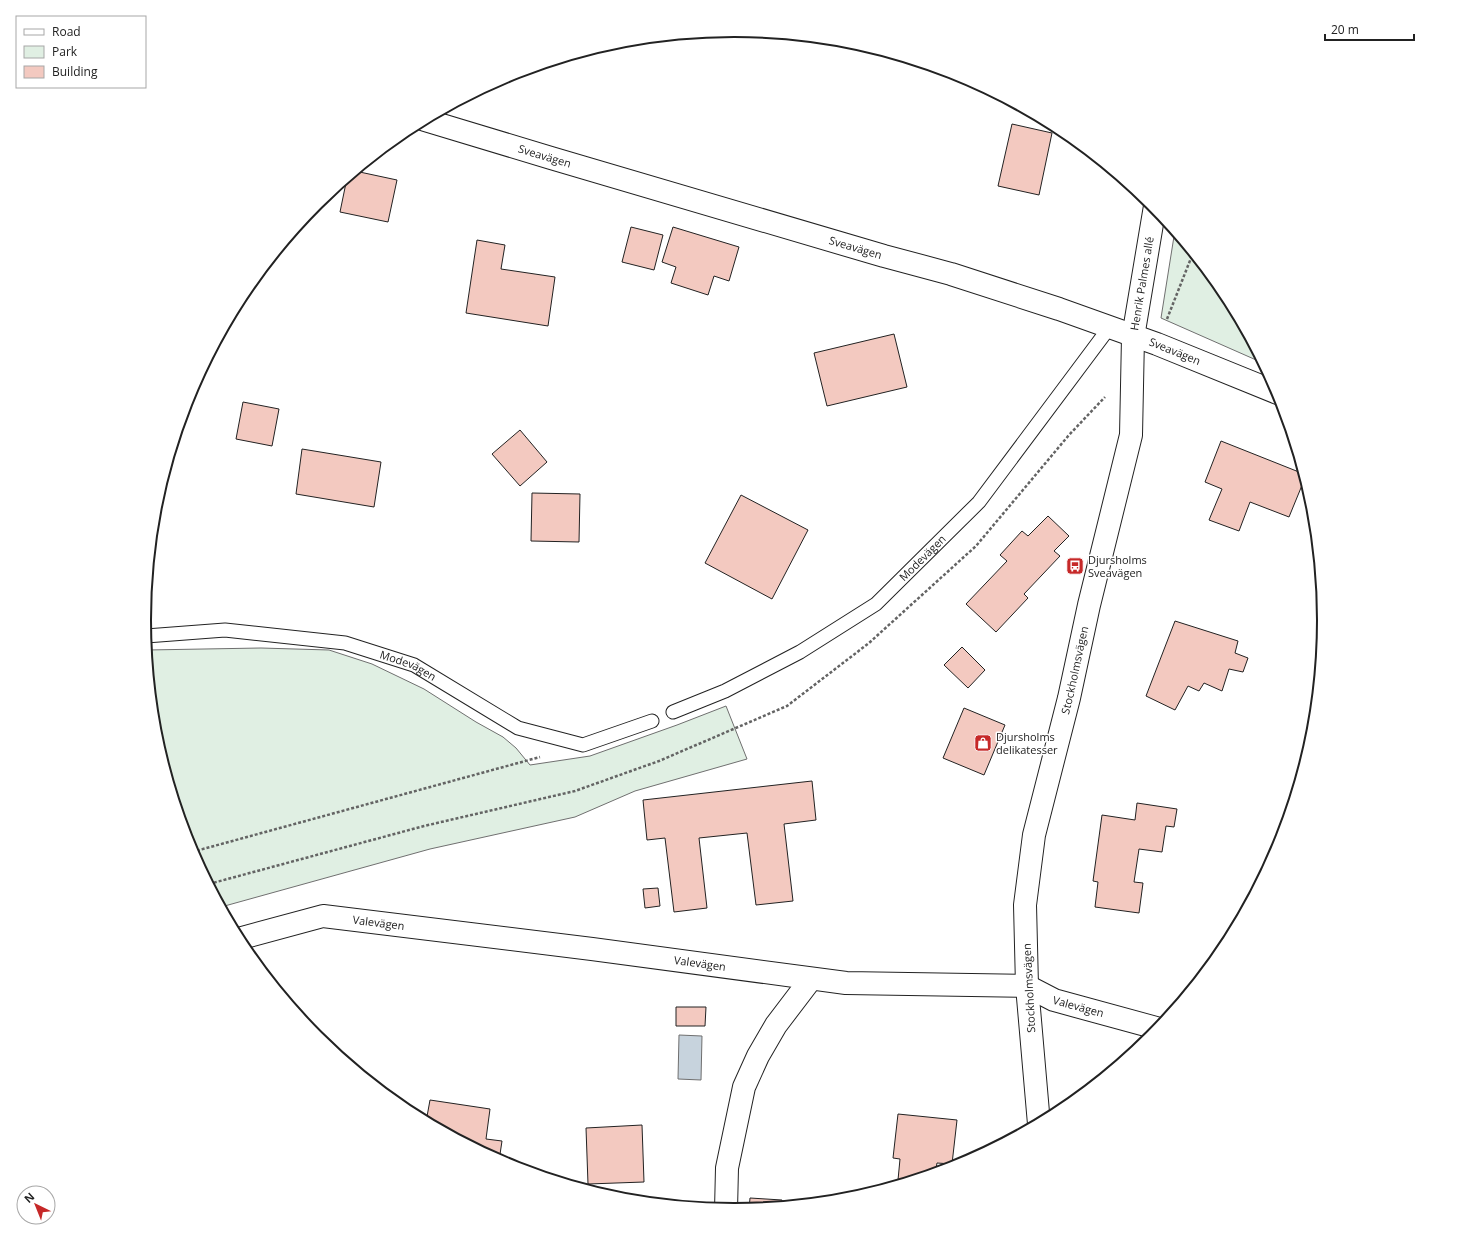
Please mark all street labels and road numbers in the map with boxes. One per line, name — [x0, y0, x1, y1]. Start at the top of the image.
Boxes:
street label: Sveavägen — [517, 141, 573, 171]
street label: Sveavägen — [827, 232, 884, 262]
street label: Henrik Palmes allé — [1126, 235, 1157, 331]
street label: Sveavägen — [1147, 334, 1203, 368]
street label: Modevägen — [896, 531, 949, 584]
street label: Stockholmsvägen — [1057, 625, 1091, 716]
street label: Modevägen — [378, 647, 439, 684]
street label: Valevägen — [352, 912, 405, 933]
street label: Stockholmsvägen — [1019, 943, 1038, 1033]
street label: Valevägen — [673, 952, 727, 974]
street label: Valevägen — [1051, 992, 1106, 1020]

